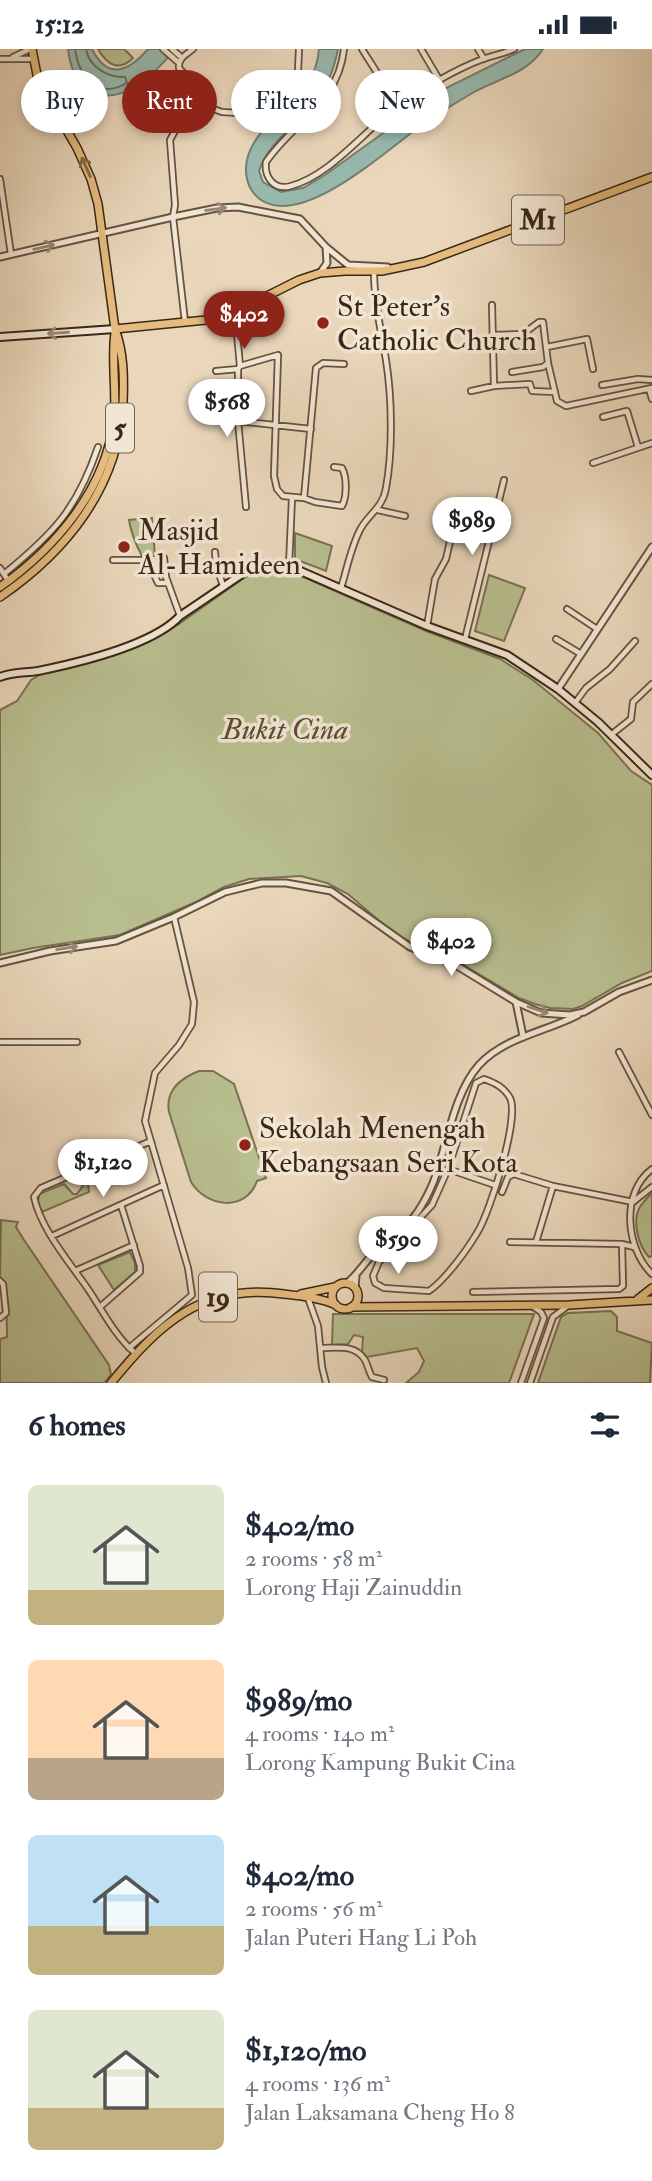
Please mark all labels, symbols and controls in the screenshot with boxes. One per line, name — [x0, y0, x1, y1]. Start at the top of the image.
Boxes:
text: 15:12 — [35, 9, 85, 41]
chip: Buy — [21, 70, 108, 133]
chip: Rent — [122, 70, 217, 133]
chip: Filters — [231, 70, 341, 133]
chip: New — [355, 70, 449, 133]
one-way arrow — [79, 157, 92, 178]
road number: M1 — [512, 195, 564, 245]
one-way arrow — [204, 203, 227, 216]
one-way arrow — [32, 239, 55, 253]
place label: St Peter's Catholic Church — [337, 288, 537, 359]
pin: $402 — [203, 292, 285, 351]
text: $402 — [220, 299, 268, 328]
marker: St Peter's Catholic Church — [315, 315, 331, 331]
one-way arrow — [47, 327, 69, 340]
pin: $568 — [186, 379, 268, 439]
text: $568 — [204, 387, 250, 416]
road number: 5 — [106, 403, 134, 453]
pin: $989 — [431, 497, 513, 557]
text: $989 — [448, 505, 496, 534]
place label: Masjid Al-Hamideen — [137, 512, 301, 583]
marker: Masjid Al-Hamideen — [116, 539, 132, 555]
park label: Bukit Cina — [220, 711, 348, 748]
pin: $402 — [410, 919, 492, 978]
text: $402 — [427, 926, 475, 955]
one-way arrow — [55, 941, 78, 954]
one-way arrow — [526, 1005, 548, 1017]
place label: Sekolah Menengah Kebangsaan Seri Kota — [259, 1110, 518, 1181]
marker: Sekolah Menengah Kebangsaan Seri Kota — [237, 1137, 253, 1153]
pin: $1,120 — [46, 1139, 160, 1199]
text: $1,120 — [74, 1147, 132, 1176]
pin: $590 — [357, 1217, 439, 1276]
text: $590 — [375, 1224, 421, 1253]
road number: 19 — [199, 1273, 237, 1321]
icon: filters — [586, 1406, 624, 1444]
text: 6 homes — [28, 1407, 126, 1444]
text: $402/mo — [245, 1507, 354, 1544]
icon: home — [84, 1513, 168, 1597]
text: 2 rooms · 58 m² — [245, 1544, 382, 1573]
text: Lorong Haji Zainuddin — [245, 1573, 462, 1602]
text: $989/mo — [245, 1682, 352, 1719]
icon: home — [84, 1688, 168, 1772]
text: 4 rooms · 140 m² — [245, 1719, 394, 1748]
text: Lorong Kampung Bukit Cina — [245, 1748, 516, 1777]
text: $402/mo — [245, 1857, 354, 1894]
icon: home — [84, 1863, 168, 1947]
text: 2 rooms · 56 m² — [245, 1894, 383, 1923]
text: Jalan Puteri Hang Li Poh — [245, 1923, 477, 1952]
text: $1,120/mo — [245, 2032, 367, 2069]
icon: home — [84, 2038, 168, 2122]
text: 4 rooms · 136 m² — [245, 2069, 391, 2098]
text: Jalan Laksamana Cheng Ho 8 — [245, 2098, 515, 2127]

